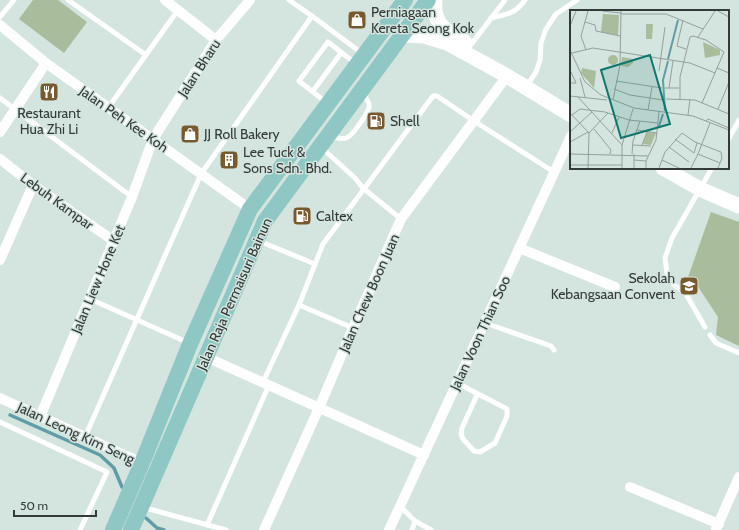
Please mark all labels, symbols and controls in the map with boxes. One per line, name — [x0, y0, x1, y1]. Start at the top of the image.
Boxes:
place label: Perniagaan Kereta Seong Kok — [371, 3, 475, 37]
shop icon: Perniagaan Kereta Seong Kok — [346, 9, 368, 31]
inset map — [570, 10, 729, 169]
street label: Jalan Bharu — [173, 36, 224, 101]
restaurant icon: Restaurant Hua Zhi Li — [38, 81, 60, 103]
street label: Jalan Peh Kee Koh — [75, 81, 172, 156]
place label: Restaurant Hua Zhi Li — [17, 104, 81, 138]
fuel station icon: Shell — [365, 110, 387, 132]
place label: Shell — [390, 112, 420, 130]
shop icon: JJ Roll Bakery — [179, 123, 201, 145]
place label: JJ Roll Bakery — [203, 125, 280, 143]
place label: Lee Tuck & Sons Sdn. Bhd. — [243, 143, 332, 177]
building icon: Lee Tuck & Sons Sdn. Bhd. — [218, 149, 240, 171]
street label: Lebuh Kampar — [17, 169, 97, 234]
fuel station icon: Caltex — [291, 205, 313, 227]
place label: Caltex — [316, 207, 353, 225]
street label: Jalan Raja Permaisuri Bainun — [192, 215, 276, 374]
street label: Jalan Liew Hone Ket — [67, 222, 129, 337]
street label: Jalan Chew Boon Juan — [334, 231, 403, 356]
place label: Sekolah Kebangsaan Convent — [551, 269, 675, 303]
street label: Jalan Voon Thian Soo — [445, 273, 515, 394]
school or university icon: Sekolah Kebangsaan Convent — [678, 275, 700, 297]
street label: Jalan Leong Kim Seng — [13, 397, 139, 469]
scale bar — [14, 492, 96, 518]
text: 50 m — [20, 498, 48, 513]

